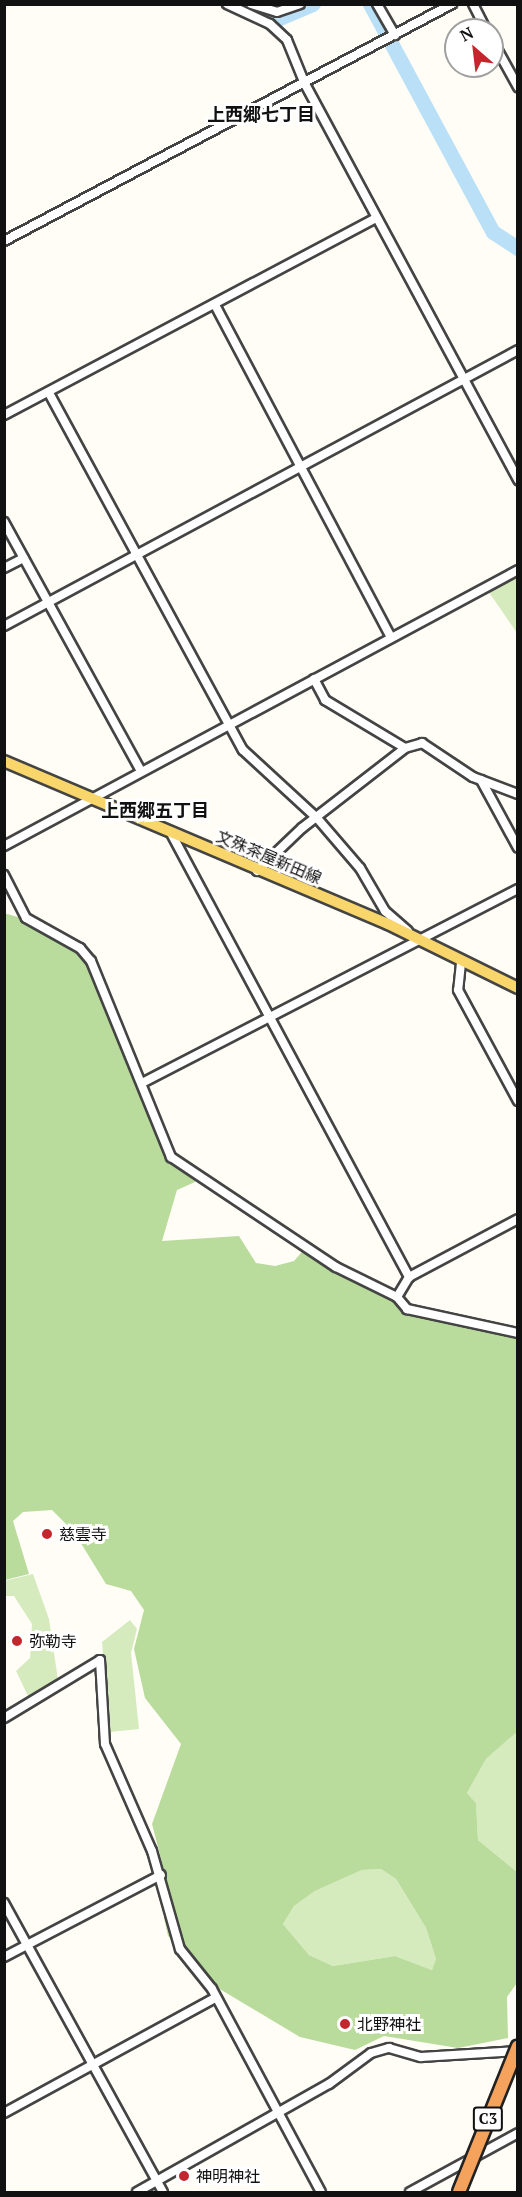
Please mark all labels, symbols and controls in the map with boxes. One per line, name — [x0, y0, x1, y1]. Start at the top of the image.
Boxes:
north arrow — [444, 18, 504, 78]
text: N — [456, 21, 477, 46]
district label: 上西郷七丁目 — [207, 103, 315, 125]
district label: 上西郷五丁目 — [101, 799, 209, 821]
street label: 文殊茶屋新田線 — [214, 826, 324, 888]
place label: 慈雲寺 — [59, 1524, 107, 1544]
marker: 慈雲寺 — [40, 1527, 54, 1541]
place label: 弥勒寺 — [29, 1631, 77, 1651]
marker: 弥勒寺 — [10, 1634, 24, 1648]
place label: 北野神社 — [357, 2014, 421, 2034]
marker: 北野神社 — [338, 2017, 352, 2031]
road number: C3 — [472, 2107, 504, 2131]
place label: 神明神社 — [196, 2166, 260, 2186]
marker: 神明神社 — [177, 2169, 191, 2183]

